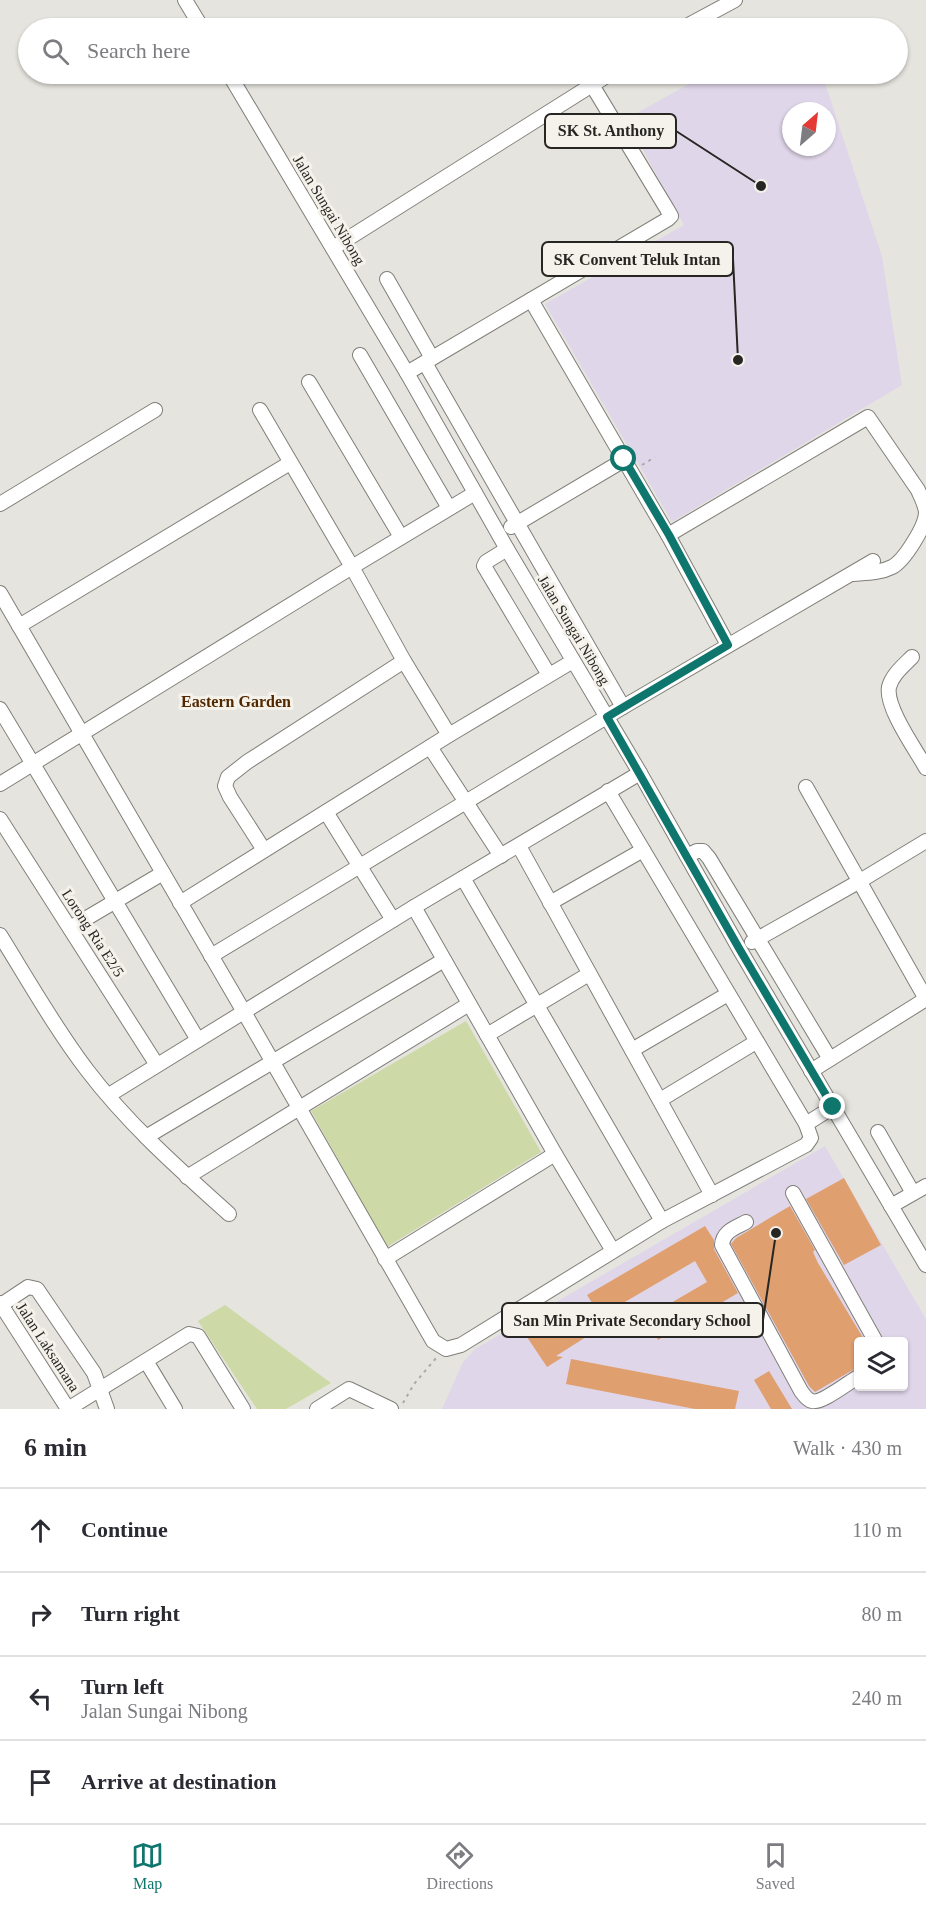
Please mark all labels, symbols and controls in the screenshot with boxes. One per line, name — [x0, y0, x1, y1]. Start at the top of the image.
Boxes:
search box — [18, 18, 908, 84]
icon: search — [39, 35, 72, 68]
text: Search here — [87, 38, 190, 63]
north arrow — [782, 102, 836, 156]
callout: SK St. Anthony — [545, 114, 676, 148]
text: SK St. Anthony — [558, 122, 664, 140]
street label: Jalan Sungai Nibong — [290, 152, 368, 268]
callout: SK Convent Teluk Intan — [542, 242, 733, 276]
text: SK Convent Teluk Intan — [554, 251, 720, 268]
route start — [610, 445, 636, 471]
street label: Jalan Sungai Nibong — [535, 572, 613, 688]
district label: Eastern Garden — [181, 693, 291, 710]
street label: Lorong Ria E2/5 — [59, 886, 127, 980]
route end — [819, 1093, 845, 1119]
street label: Jalan Laksamana — [13, 1300, 83, 1395]
callout: San Min Private Secondary School — [502, 1303, 763, 1337]
text: San Min Private Secondary School — [513, 1312, 751, 1330]
map controls — [854, 1337, 908, 1391]
button: layers — [854, 1337, 908, 1391]
text: 6 min — [24, 1433, 87, 1462]
text: Walk · 430 m — [793, 1437, 902, 1459]
icon: ahead — [24, 1514, 57, 1547]
text: Continue — [81, 1517, 168, 1542]
text: 110 m — [852, 1519, 902, 1541]
icon: right — [24, 1598, 57, 1631]
text: Turn right — [81, 1601, 180, 1626]
text: 80 m — [861, 1603, 902, 1625]
text: Turn left — [81, 1674, 164, 1699]
icon: left — [24, 1682, 57, 1715]
text: 240 m — [851, 1687, 902, 1709]
text: Jalan Sungai Nibong — [81, 1700, 248, 1722]
icon: arrive — [24, 1766, 57, 1799]
text: Arrive at destination — [81, 1769, 277, 1794]
tab: Map — [131, 1839, 164, 1893]
tab: Directions — [427, 1839, 493, 1893]
tab: Saved — [756, 1839, 795, 1893]

